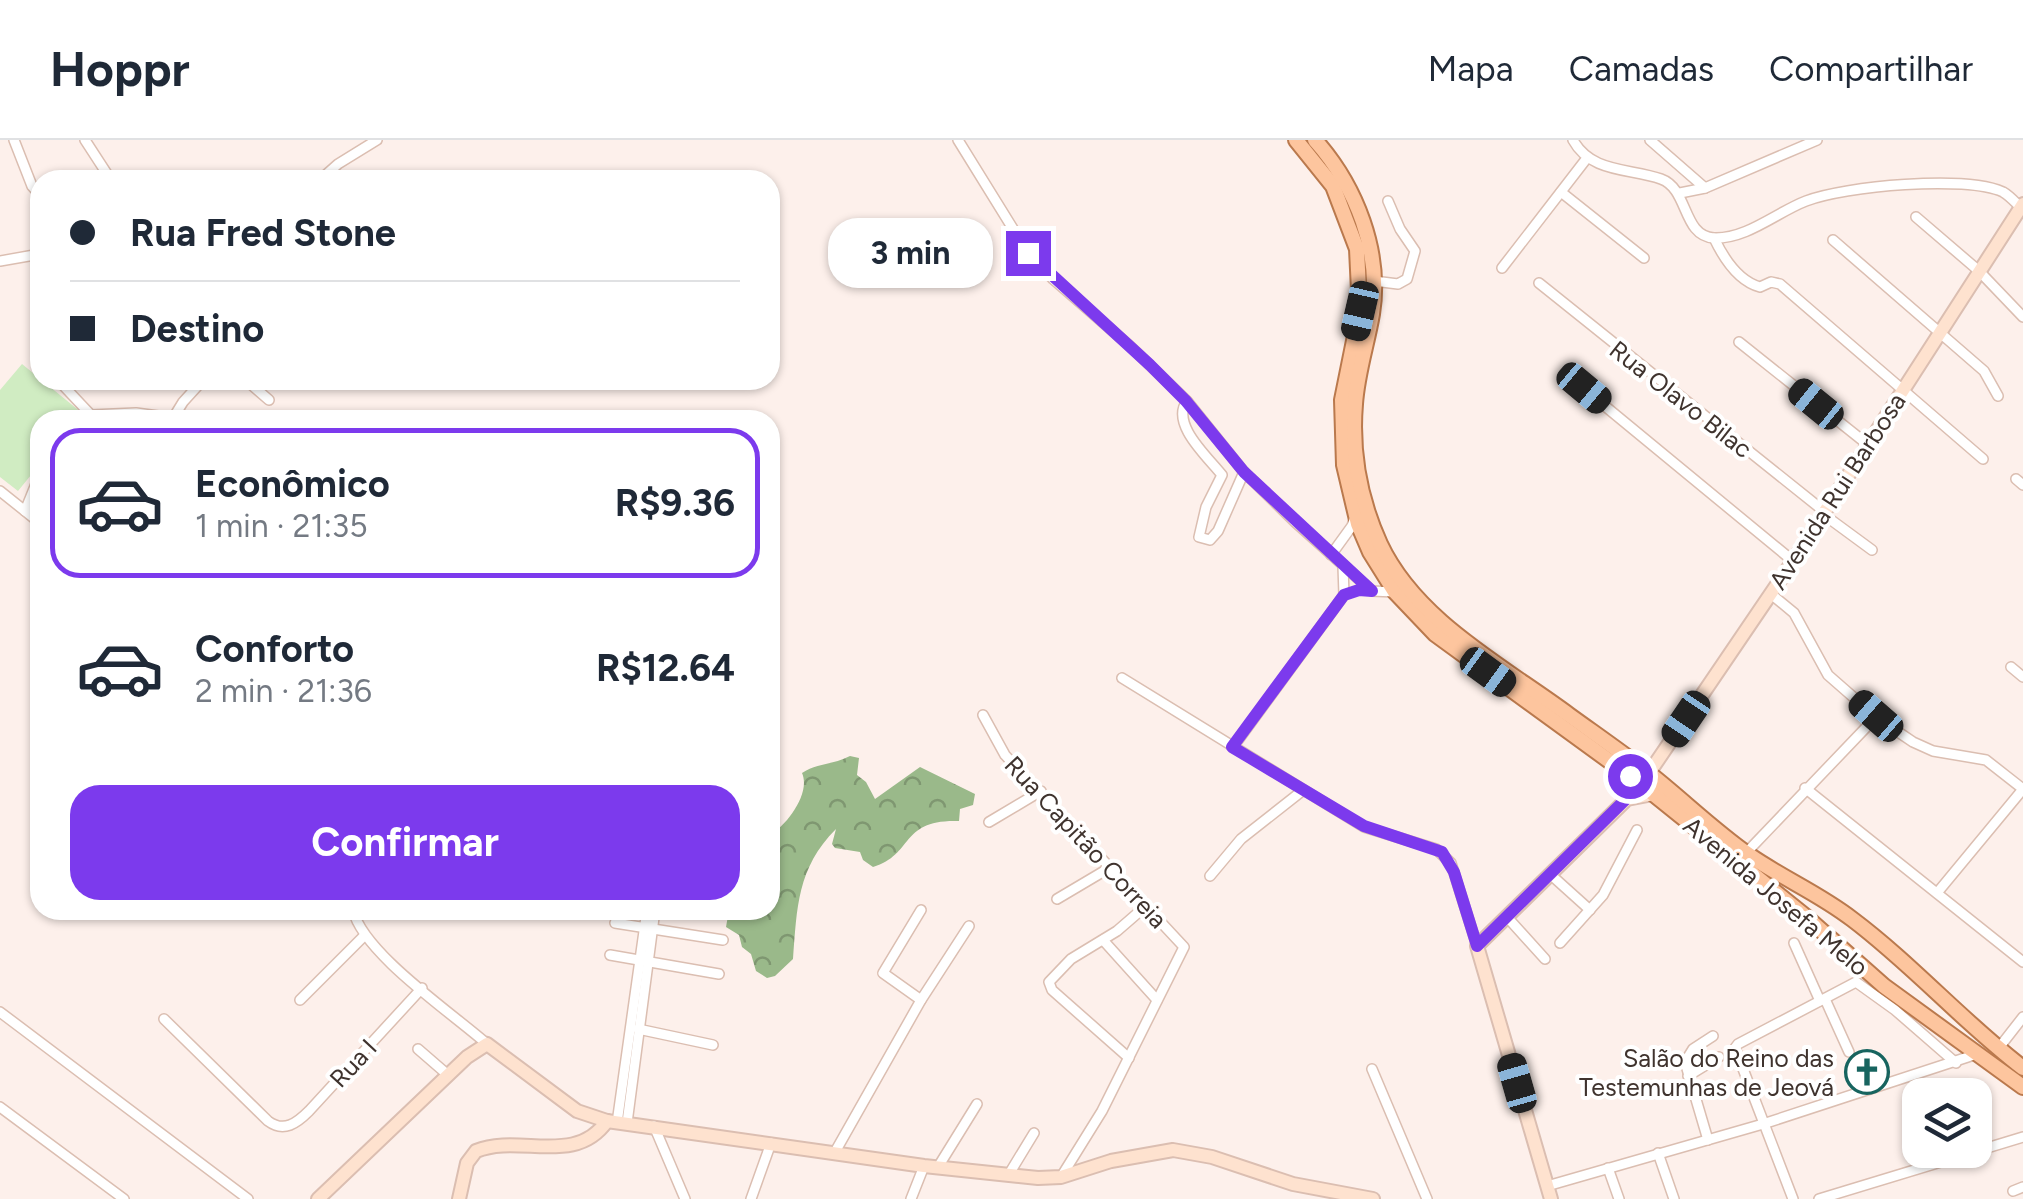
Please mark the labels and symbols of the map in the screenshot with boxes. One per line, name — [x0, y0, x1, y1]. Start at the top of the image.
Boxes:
callout: 3 min — [828, 218, 993, 288]
route end — [1006, 231, 1051, 276]
car — [1339, 278, 1381, 344]
street label: Rua Olavo Bilac — [1604, 334, 1758, 464]
car — [1551, 357, 1617, 419]
car — [1783, 373, 1849, 435]
street label: Avenida Rui Barbosa — [1762, 387, 1912, 595]
car — [1455, 642, 1521, 702]
car — [1844, 685, 1908, 747]
car — [1657, 686, 1715, 752]
street label: Rua Capitão Correia — [999, 750, 1173, 934]
route start — [1608, 754, 1653, 799]
street label: Avenida Josefa Melo — [1678, 810, 1874, 982]
street label: Rua I — [323, 1033, 383, 1093]
place label: Salão do Reino das Testemunhas de Jeová — [1579, 1043, 1834, 1102]
church icon: Salão do Reino das Testemunhas de Jeová — [1844, 1049, 1890, 1095]
car — [1494, 1050, 1540, 1116]

